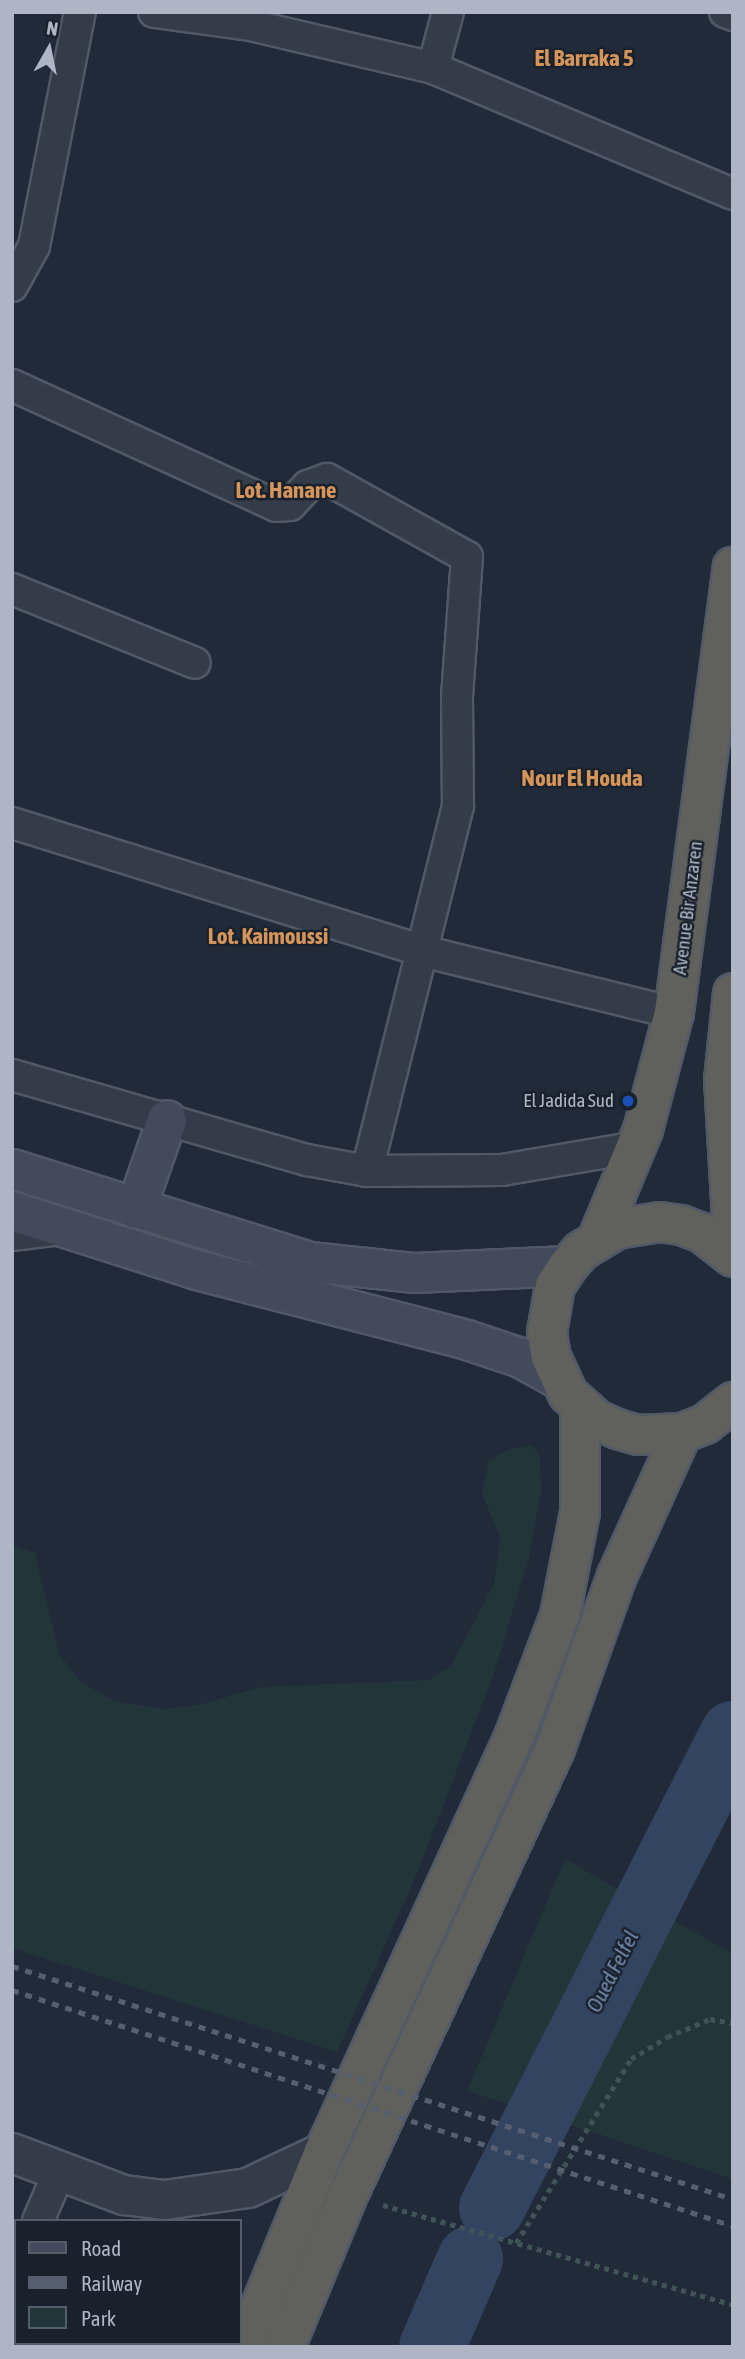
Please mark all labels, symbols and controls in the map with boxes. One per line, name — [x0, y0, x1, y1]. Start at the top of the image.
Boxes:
north arrow — [14, 14, 84, 84]
text: N — [45, 17, 60, 40]
district label: El Barraka 5 — [534, 44, 634, 72]
district label: Lot. Hanane — [235, 476, 337, 504]
district label: Nour El Houda — [521, 764, 643, 792]
street label: Avenue Bir Anzaren — [668, 840, 708, 976]
district label: Lot. Kaimoussi — [208, 922, 328, 950]
place label: El Jadida Sud — [523, 1090, 614, 1112]
marker: El Jadida Sud — [620, 1093, 636, 1109]
water label: Oued Felfel — [581, 1926, 643, 2016]
legend — [14, 2219, 242, 2345]
text: Road — [81, 2236, 121, 2260]
text: Railway — [81, 2271, 142, 2295]
text: Park — [81, 2306, 116, 2330]

